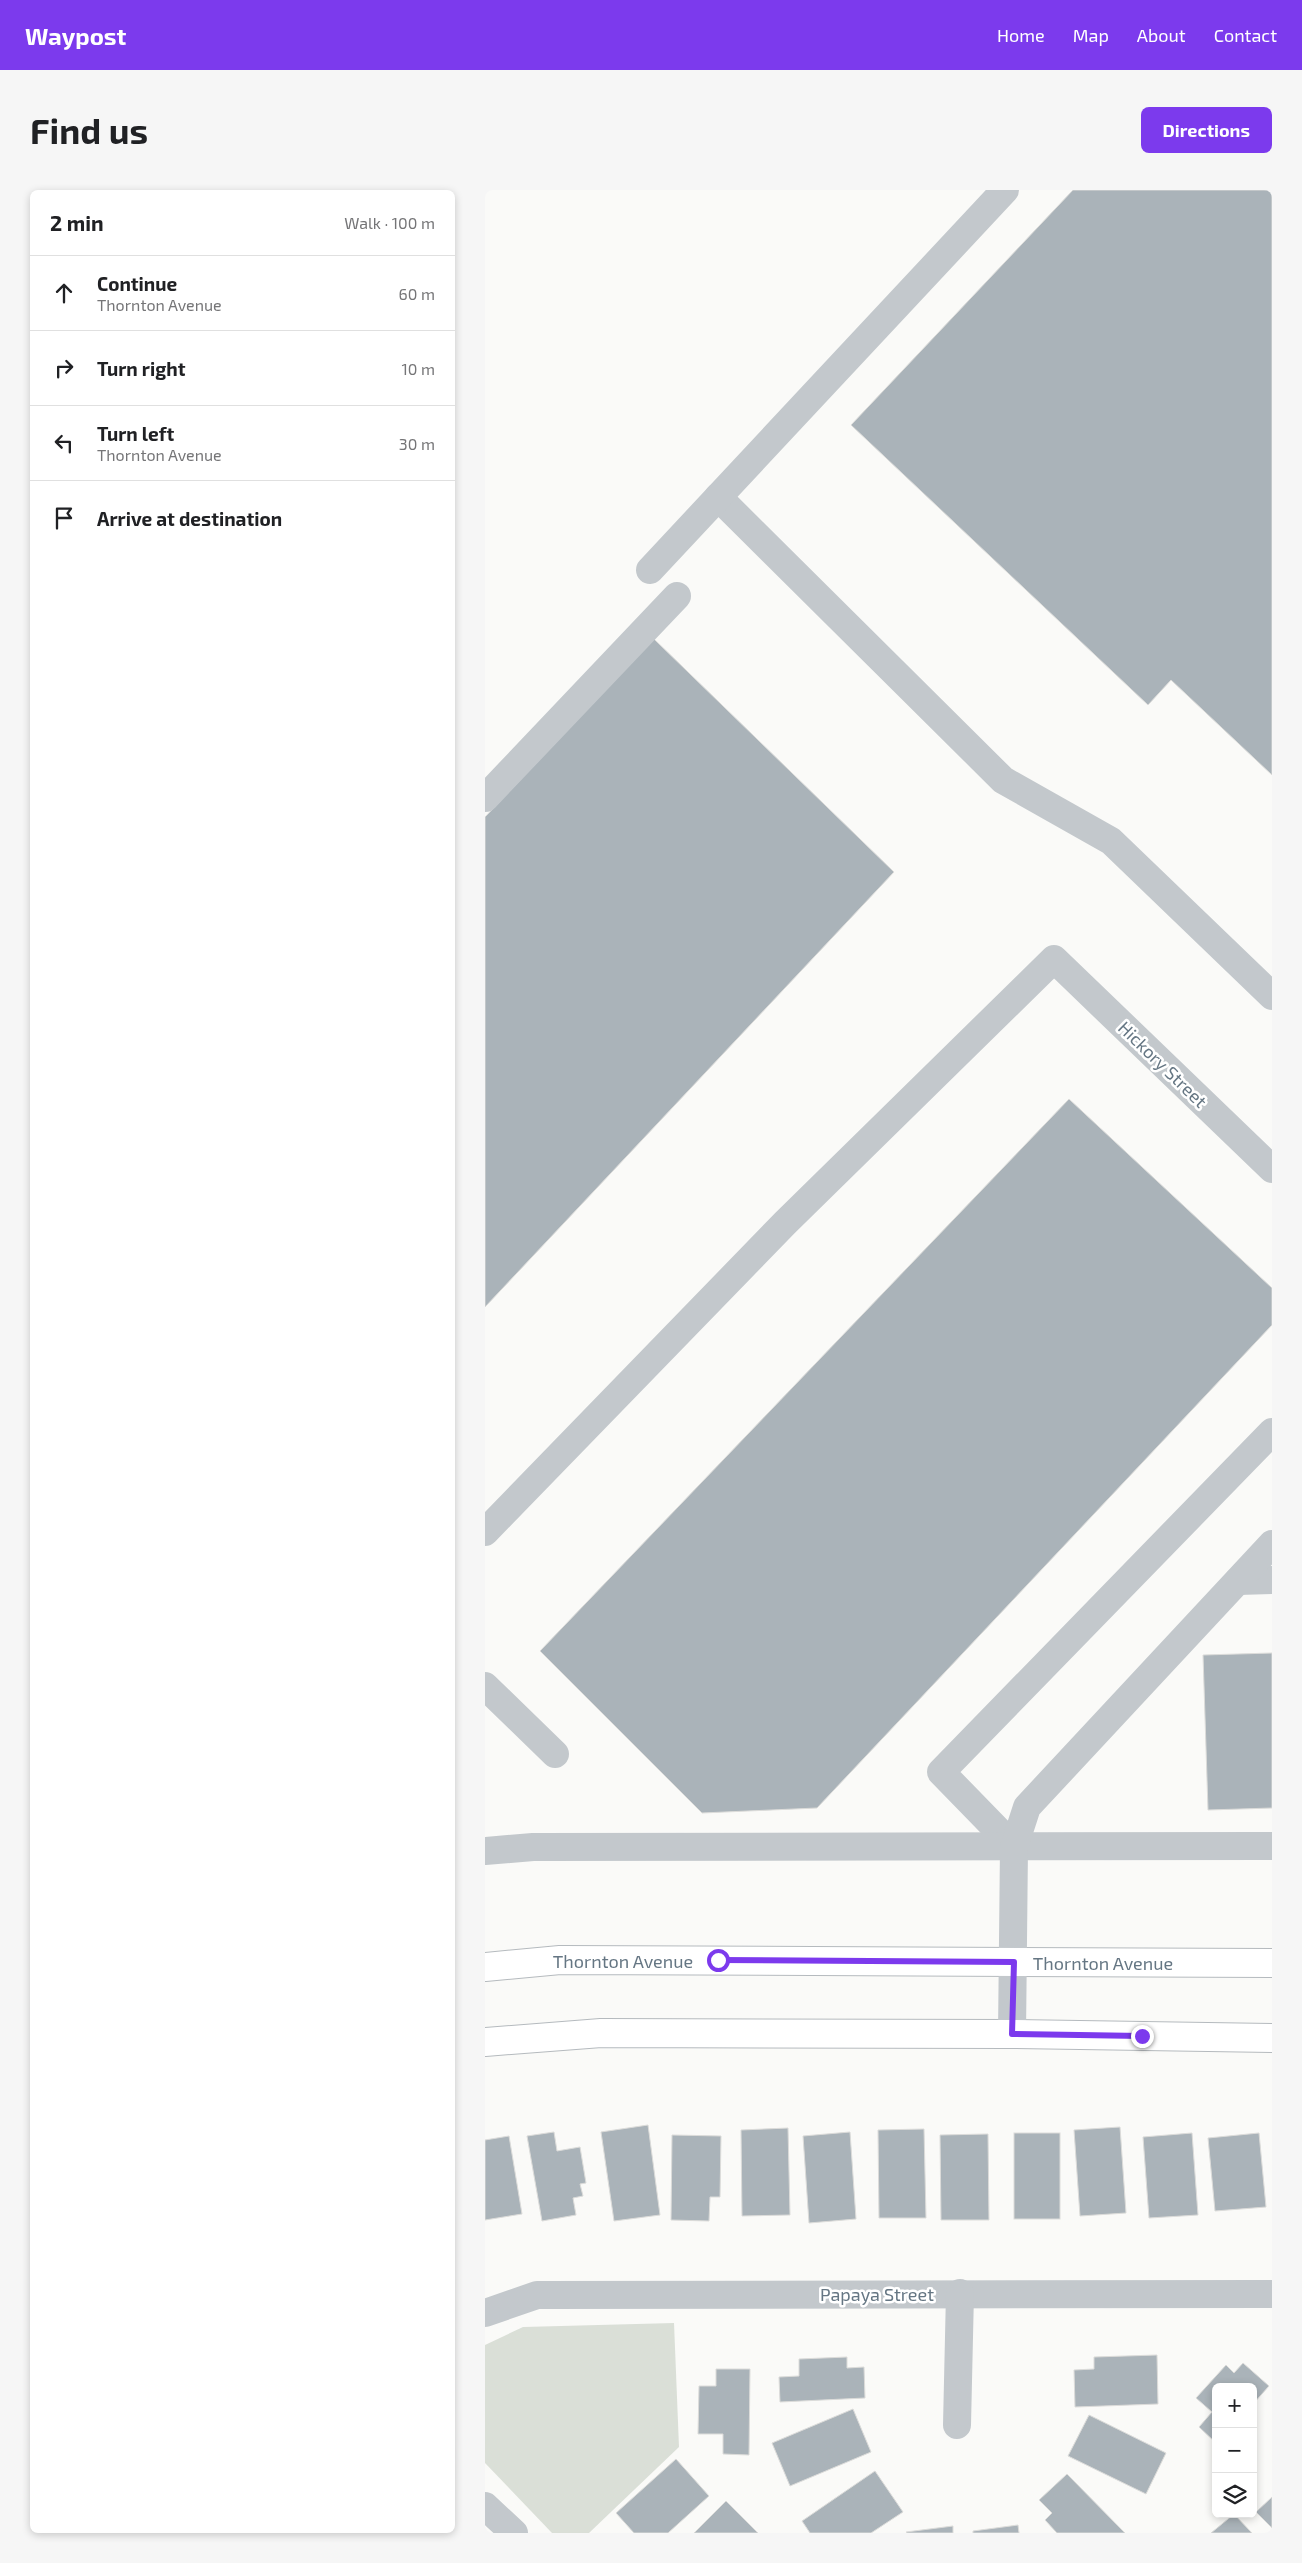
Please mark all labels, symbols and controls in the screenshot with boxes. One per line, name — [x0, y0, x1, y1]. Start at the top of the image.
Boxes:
text: Waypost — [25, 21, 126, 50]
text: Home — [997, 24, 1045, 46]
text: Map — [1073, 24, 1109, 46]
text: About — [1137, 24, 1186, 46]
text: Contact — [1214, 24, 1277, 46]
button: Directions — [1141, 107, 1272, 153]
text: Find us — [30, 109, 148, 151]
text: 2 min — [50, 210, 104, 235]
text: Walk · 100 m — [344, 213, 435, 232]
text: Continue — [97, 272, 177, 295]
icon: ahead — [50, 279, 78, 307]
text: 60 m — [399, 284, 435, 303]
text: Thornton Avenue — [97, 295, 222, 314]
icon: right — [50, 354, 78, 382]
text: Turn right — [97, 357, 185, 380]
text: 10 m — [401, 359, 435, 378]
text: Turn left — [97, 422, 174, 445]
icon: left — [50, 429, 78, 457]
text: 30 m — [399, 434, 435, 453]
text: Thornton Avenue — [97, 445, 222, 464]
icon: arrive — [50, 504, 78, 532]
text: Arrive at destination — [97, 507, 282, 530]
street label: Hickory Street — [1114, 1016, 1212, 1112]
route start — [707, 1949, 730, 1972]
street label: Thornton Avenue — [553, 1950, 693, 1972]
street label: Thornton Avenue — [1033, 1952, 1173, 1974]
route end — [1131, 2025, 1154, 2048]
street label: Papaya Street — [820, 2283, 934, 2305]
map controls — [1212, 2383, 1257, 2518]
button: + — [1212, 2383, 1257, 2428]
button: − — [1212, 2428, 1257, 2473]
button: layers — [1212, 2473, 1257, 2518]

